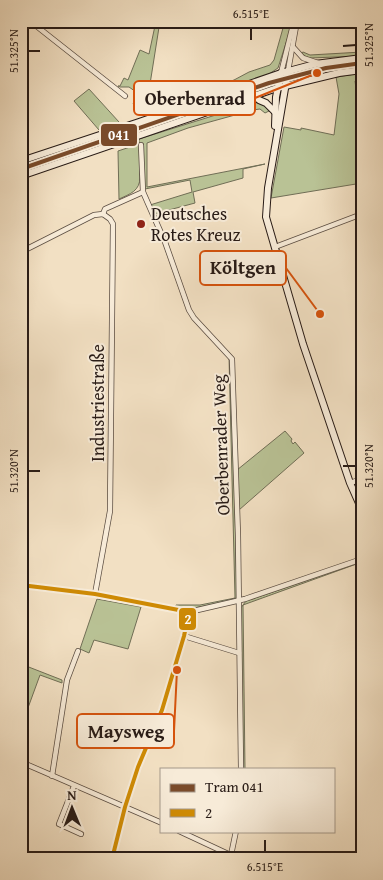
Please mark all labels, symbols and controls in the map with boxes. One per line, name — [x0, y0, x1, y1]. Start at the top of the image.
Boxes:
text: 6.515°E — [233, 5, 269, 22]
text: 51.325°N — [360, 23, 377, 67]
text: 51.325°N — [5, 29, 22, 73]
callout: Oberbenrad — [134, 81, 255, 115]
text: Oberbenrad — [145, 84, 245, 112]
line badge: 041 — [100, 123, 138, 147]
text: 041 — [108, 125, 130, 145]
place label: Deutsches Rotes Kreuz — [151, 200, 240, 248]
marker: Deutsches Rotes Kreuz — [135, 218, 147, 230]
callout: Költgen — [200, 251, 286, 285]
text: Költgen — [210, 253, 277, 281]
street label: Industriestraße — [84, 344, 111, 462]
street label: Oberbenrader Weg — [205, 374, 236, 516]
text: 51.320°N — [360, 444, 377, 488]
text: 51.320°N — [5, 449, 22, 493]
line badge: 2 — [178, 607, 197, 631]
text: 2 — [184, 609, 192, 629]
callout: Maysweg — [77, 714, 174, 748]
text: Maysweg — [88, 717, 165, 745]
legend — [160, 768, 336, 832]
text: Tram 041 — [205, 776, 264, 797]
north arrow — [48, 782, 98, 832]
text: N — [67, 785, 77, 805]
text: 2 — [205, 802, 212, 823]
text: 6.515°E — [247, 858, 283, 875]

